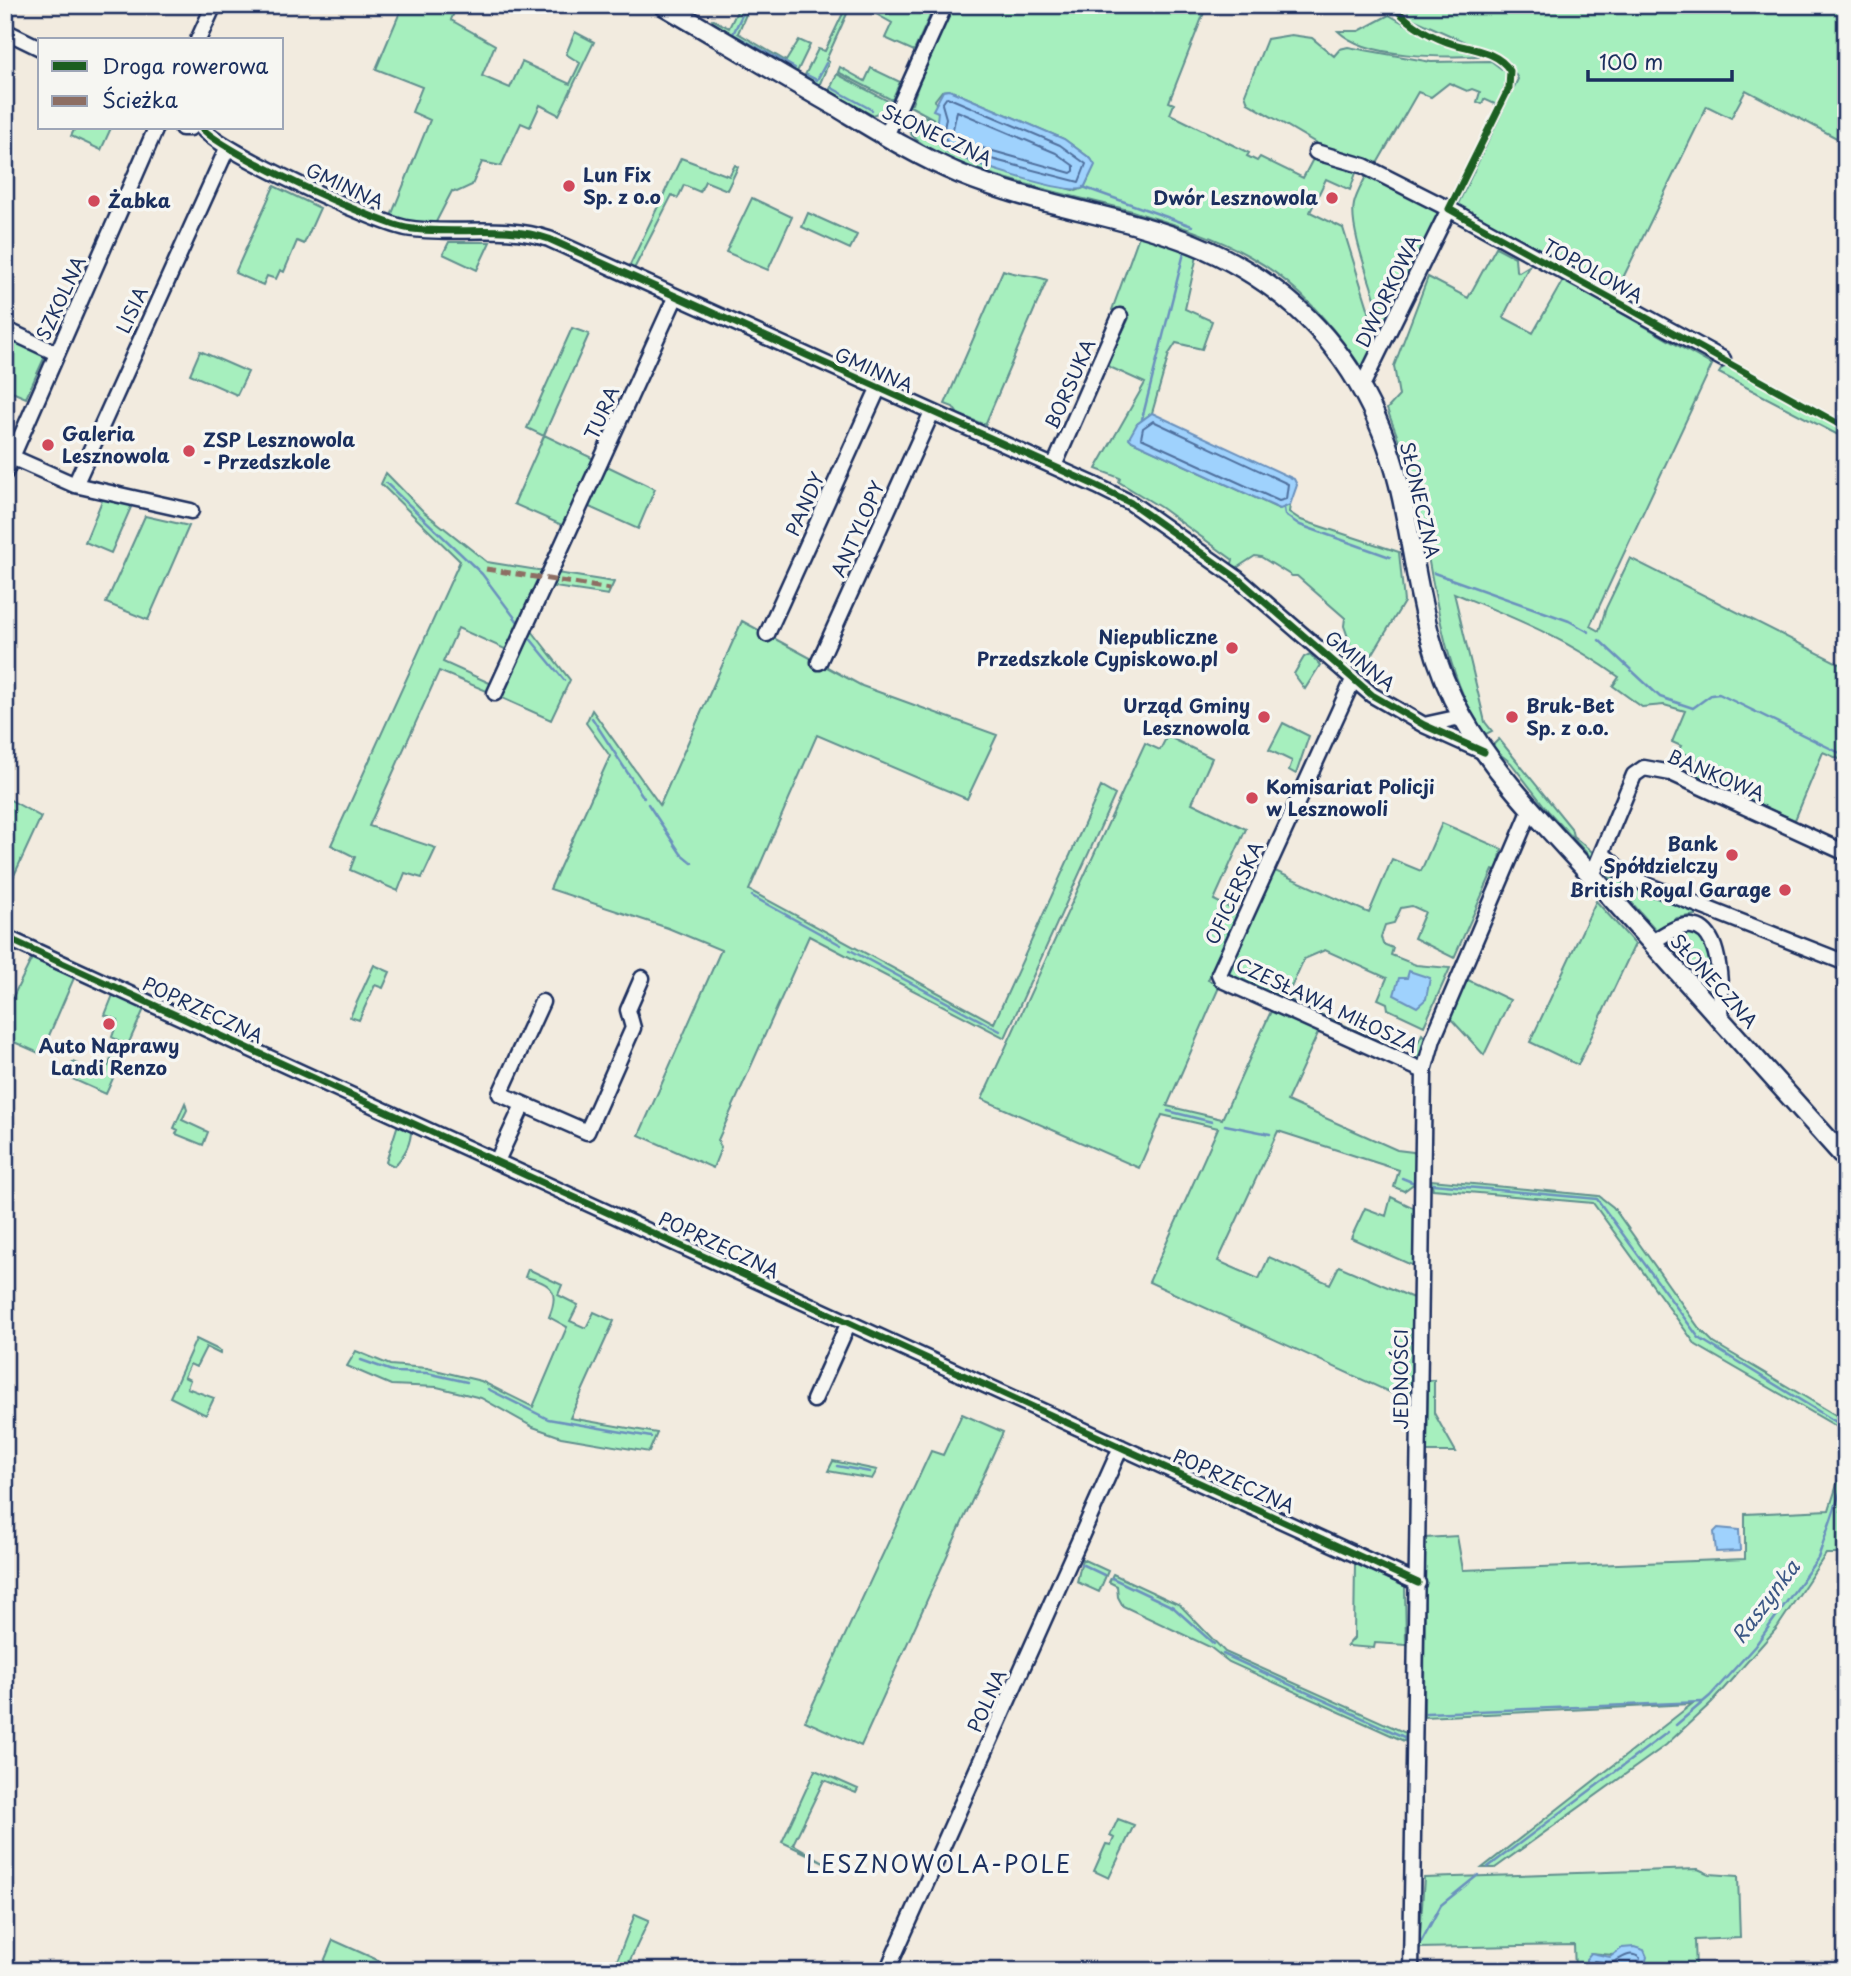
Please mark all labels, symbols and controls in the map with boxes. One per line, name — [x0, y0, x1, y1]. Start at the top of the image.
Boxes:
legend — [38, 38, 284, 130]
scale bar — [1588, 38, 1732, 82]
text: 100 m — [1599, 45, 1663, 77]
text: Droga rowerowa — [102, 49, 268, 81]
text: Ścieżka — [102, 83, 178, 115]
street label: SŁONECZNA — [878, 96, 997, 172]
street label: GMINNA — [302, 155, 389, 215]
place label: Lun Fix Sp. z o.o — [583, 160, 661, 210]
marker: Lun Fix Sp. z o.o — [561, 178, 577, 194]
place label: Dwór Lesznowola — [1153, 183, 1318, 211]
place label: Żabka — [108, 186, 171, 214]
marker: Dwór Lesznowola — [1324, 190, 1340, 206]
marker: Żabka — [86, 193, 102, 209]
street label: DWORKOWA — [1348, 230, 1426, 352]
street label: TOPOLOWA — [1538, 231, 1649, 309]
street label: SZKOLNA — [28, 251, 92, 344]
street label: LISIA — [108, 282, 154, 337]
street label: BORSUKA — [1037, 334, 1101, 433]
street label: GMINNA — [831, 339, 918, 399]
street label: TURA — [577, 381, 625, 444]
place label: Galeria Lesznowola — [62, 419, 170, 469]
place label: ZSP Lesznowola - Przedszkole — [203, 425, 355, 475]
marker: Galeria Lesznowola — [40, 437, 56, 453]
street label: SŁONECZNA — [1394, 439, 1448, 561]
marker: ZSP Lesznowola - Przedszkole — [181, 443, 197, 459]
street label: PANDY — [778, 467, 831, 540]
street label: ANTYLOPY — [823, 476, 891, 581]
place label: Niepubliczne Przedszkole Cypiskowo.pl — [977, 622, 1218, 672]
street label: GMINNA — [1319, 623, 1402, 697]
marker: Niepubliczne Przedszkole Cypiskowo.pl — [1224, 640, 1240, 656]
place label: Urząd Gminy Lesznowola — [1123, 691, 1250, 741]
place label: Bruk-Bet Sp. z o.o. — [1526, 691, 1615, 741]
marker: Urząd Gminy Lesznowola — [1256, 709, 1272, 725]
marker: Bruk-Bet Sp. z o.o. — [1504, 709, 1520, 725]
street label: BANKOWA — [1663, 741, 1770, 807]
place label: Komisariat Policji w Lesznowoli — [1266, 772, 1434, 822]
marker: Komisariat Policji w Lesznowoli — [1244, 790, 1260, 806]
place label: Bank Spółdzielczy — [1603, 829, 1718, 879]
street label: OFICERSKA — [1197, 836, 1269, 949]
marker: Bank Spółdzielczy — [1724, 847, 1740, 863]
place label: British Royal Garage — [1570, 875, 1771, 903]
marker: British Royal Garage — [1777, 882, 1793, 898]
street label: SŁONECZNA — [1665, 927, 1765, 1034]
street label: CZESŁAWA MIŁOSZA — [1232, 949, 1423, 1059]
street label: POPRZECZNA — [138, 969, 268, 1049]
marker: Auto Naprawy Landi Renzo — [101, 1016, 117, 1032]
place label: Auto Naprawy Landi Renzo — [39, 1031, 179, 1081]
street label: POPRZECZNA — [654, 1204, 784, 1284]
street label: JEDNOŚCI — [1386, 1329, 1414, 1429]
street label: POPRZECZNA — [1169, 1441, 1300, 1519]
water label: Raszynka — [1722, 1552, 1807, 1649]
street label: POLNA — [960, 1664, 1012, 1737]
district label: LESZNOWOLA-POLE — [806, 1846, 1072, 1881]

